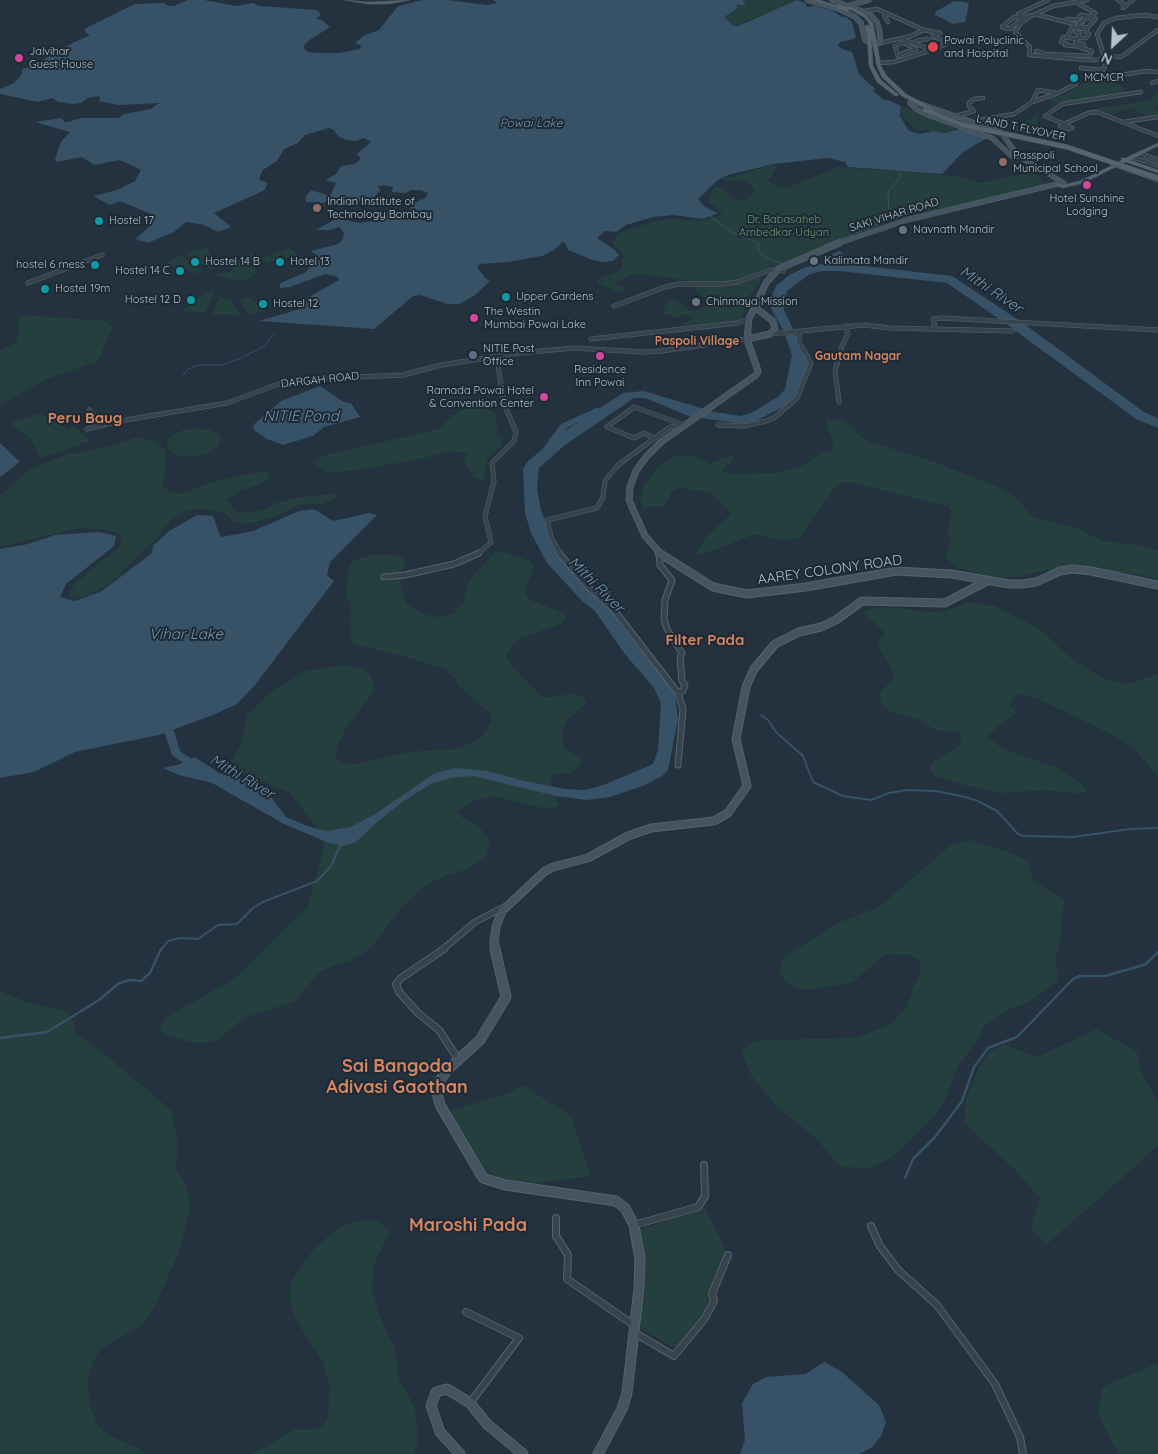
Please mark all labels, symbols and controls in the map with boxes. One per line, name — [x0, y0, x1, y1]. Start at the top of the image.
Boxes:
north arrow — [1088, 20, 1138, 70]
place label: Powai Polyclinic and Hospital — [944, 34, 1024, 60]
marker: Powai Polyclinic and Hospital — [926, 40, 940, 54]
place label: Jalvihar Guest House — [29, 45, 93, 71]
text: N — [1098, 48, 1115, 69]
marker: Jalvihar Guest House — [13, 52, 25, 64]
place label: MCMCR — [1084, 71, 1124, 85]
marker: MCMCR — [1068, 72, 1080, 84]
street label: L AND T FLYOVER — [975, 112, 1067, 144]
water label: Powai Lake — [499, 116, 563, 130]
place label: Passpoli Municipal School — [1013, 149, 1098, 175]
marker: Passpoli Municipal School — [997, 156, 1009, 168]
marker: Hotel Sunshine Lodging — [1081, 179, 1093, 191]
place label: Hotel Sunshine Lodging — [1049, 192, 1125, 218]
place label: Indian Institute of Technology Bombay — [327, 195, 432, 221]
street label: SAKI VIHAR ROAD — [848, 195, 940, 235]
marker: Indian Institute of Technology Bombay — [311, 202, 323, 214]
park label: Dr. Babasaheb Ambedkar Udyan — [739, 213, 829, 239]
place label: Hostel 17 — [109, 214, 154, 228]
marker: Hostel 17 — [93, 215, 105, 227]
place label: Navnath Mandir — [913, 223, 995, 237]
marker: Navnath Mandir — [897, 224, 909, 236]
place label: Kalimata Mandir — [824, 254, 908, 268]
place label: Hostel 14 B — [205, 255, 260, 269]
place label: Hotel 13 — [290, 255, 330, 269]
marker: Kalimata Mandir — [808, 255, 820, 267]
marker: Hostel 14 B — [189, 256, 201, 268]
marker: Hotel 13 — [274, 256, 286, 268]
place label: hostel 6 mess — [16, 258, 85, 272]
marker: hostel 6 mess — [89, 259, 101, 271]
water label: Mithi River — [956, 262, 1026, 318]
place label: Hostel 14 C — [115, 264, 170, 278]
marker: Hostel 14 C — [174, 265, 186, 277]
place label: Hostel 19m — [55, 282, 110, 296]
marker: Hostel 19m — [39, 283, 51, 295]
place label: Upper Gardens — [516, 290, 593, 304]
marker: Upper Gardens — [500, 291, 512, 303]
place label: Hostel 12 D — [125, 293, 181, 307]
marker: Hostel 12 D — [185, 294, 197, 306]
place label: Chinmaya Mission — [706, 295, 798, 309]
marker: Chinmaya Mission — [690, 296, 702, 308]
place label: Hostel 12 — [273, 297, 318, 311]
marker: Hostel 12 — [257, 298, 269, 310]
place label: The Westin Mumbai Powai Lake — [484, 305, 586, 331]
marker: The Westin Mumbai Powai Lake — [468, 312, 480, 324]
district label: Paspoli Village — [655, 334, 739, 348]
place label: NITIE Post Office — [483, 342, 534, 368]
marker: NITIE Post Office — [467, 349, 479, 361]
district label: Gautam Nagar — [815, 349, 901, 363]
marker: Residence Inn Powai — [594, 350, 606, 362]
place label: Residence Inn Powai — [574, 363, 626, 389]
street label: DARGAH ROAD — [280, 369, 360, 391]
place label: Ramada Powai Hotel & Convention Center — [426, 384, 534, 410]
marker: Ramada Powai Hotel & Convention Center — [538, 391, 550, 403]
water label: NITIE Pond — [263, 407, 339, 425]
district label: Peru Baug — [48, 409, 122, 427]
street label: AAREY COLONY ROAD — [757, 552, 903, 588]
water label: Mithi River — [564, 553, 628, 617]
water label: Vihar Lake — [149, 625, 223, 643]
district label: Filter Pada — [666, 631, 744, 649]
water label: Mithi River — [207, 751, 277, 803]
district label: Sai Bangoda Adivasi Gaothan — [326, 1056, 468, 1098]
district label: Maroshi Pada — [409, 1215, 527, 1237]

